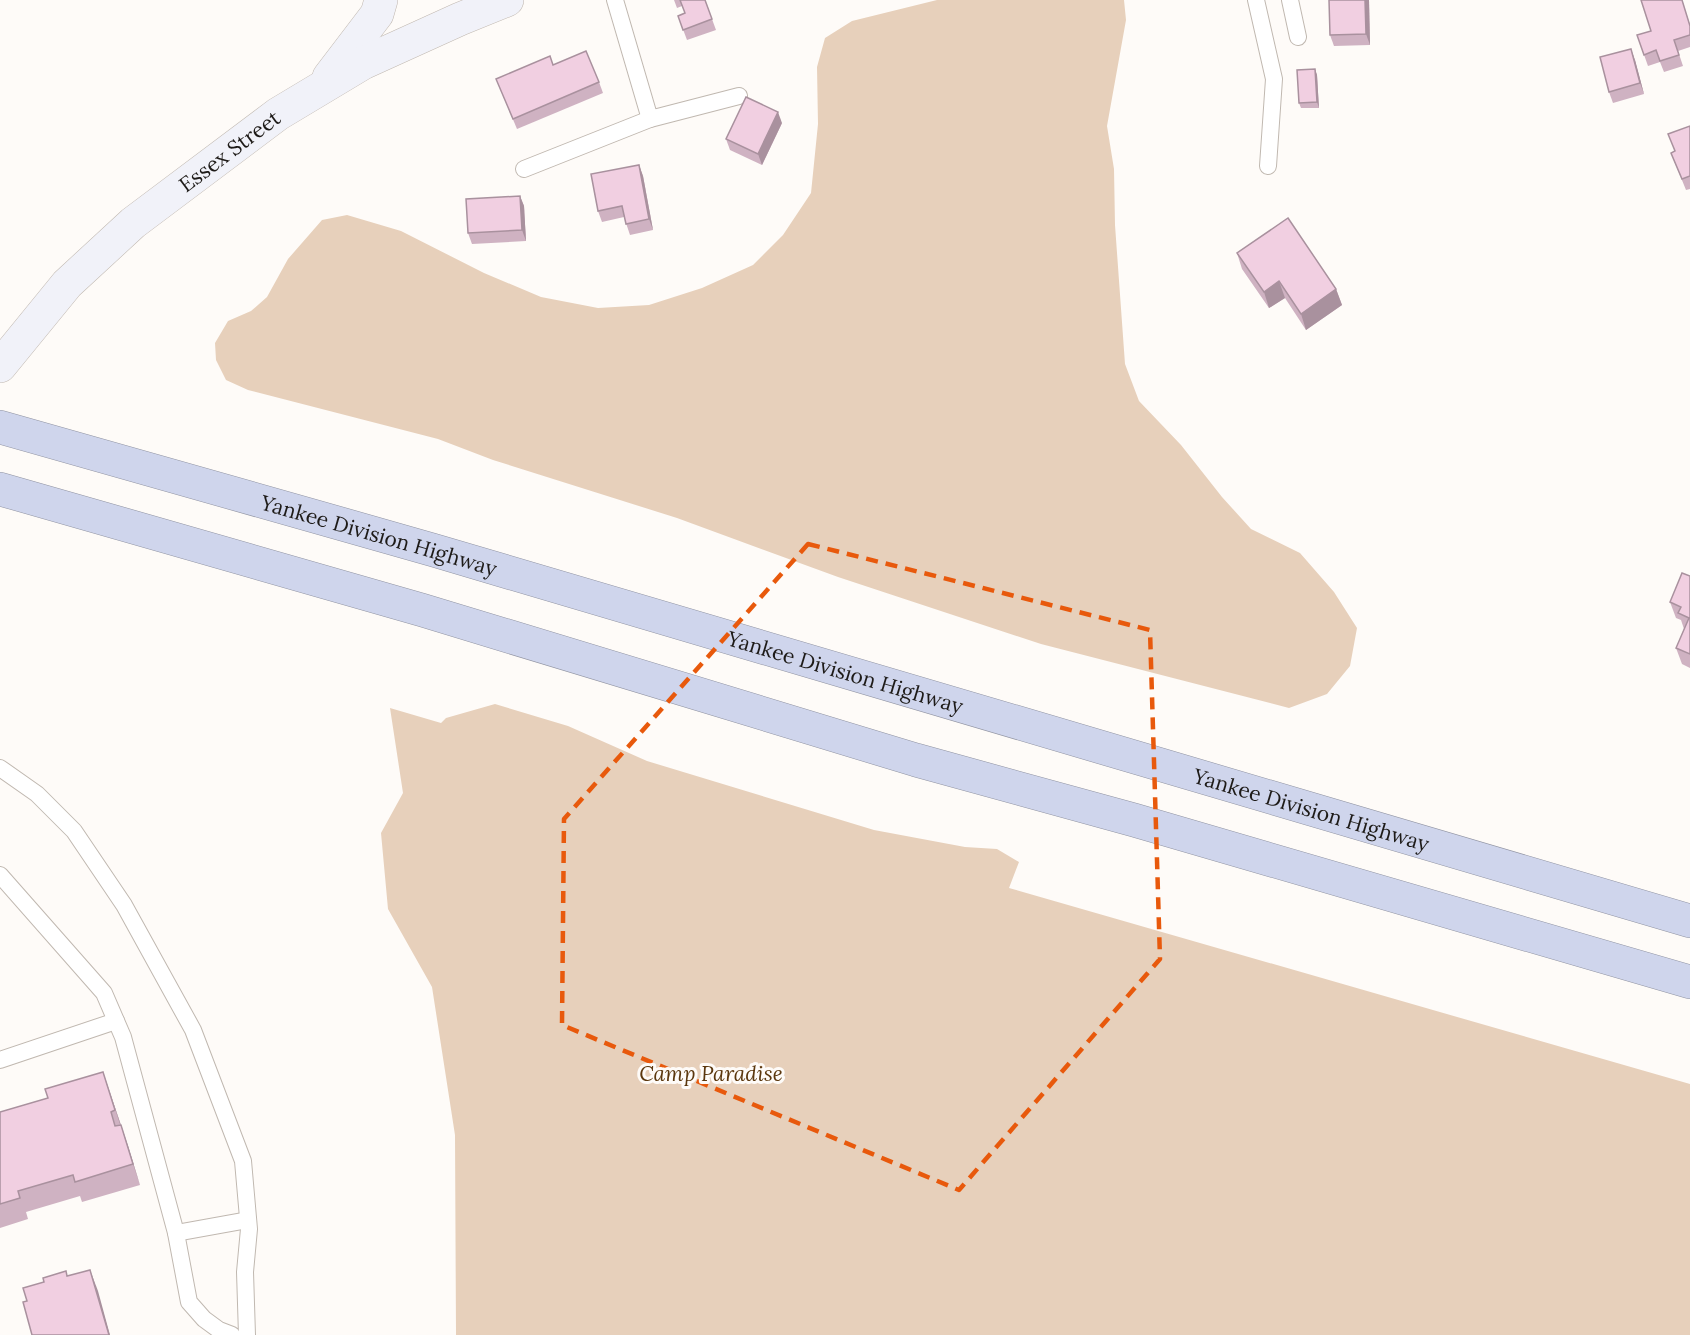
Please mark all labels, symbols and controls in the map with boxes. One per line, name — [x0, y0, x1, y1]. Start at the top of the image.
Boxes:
street label: Essex Street — [173, 103, 286, 198]
street label: Yankee Division Highway — [257, 488, 500, 582]
street label: Yankee Division Highway — [723, 624, 966, 719]
street label: Yankee Division Highway — [1189, 761, 1433, 857]
park label: Camp Paradise — [639, 1060, 783, 1087]

